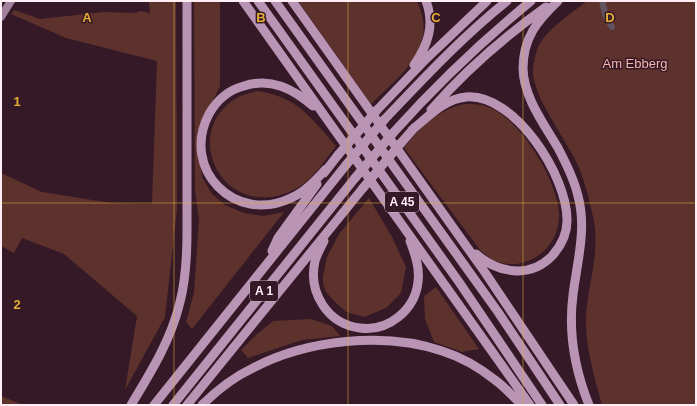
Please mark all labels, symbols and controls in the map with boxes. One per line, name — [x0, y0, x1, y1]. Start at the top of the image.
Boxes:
text: A — [82, 10, 92, 25]
text: B — [256, 10, 266, 25]
text: C — [431, 10, 441, 25]
text: D — [605, 10, 615, 25]
park label: Am Ebberg — [602, 56, 668, 71]
text: 1 — [13, 94, 21, 109]
road number: A 45 — [385, 192, 419, 212]
road number: A 1 — [250, 281, 278, 301]
text: 2 — [13, 297, 21, 312]

